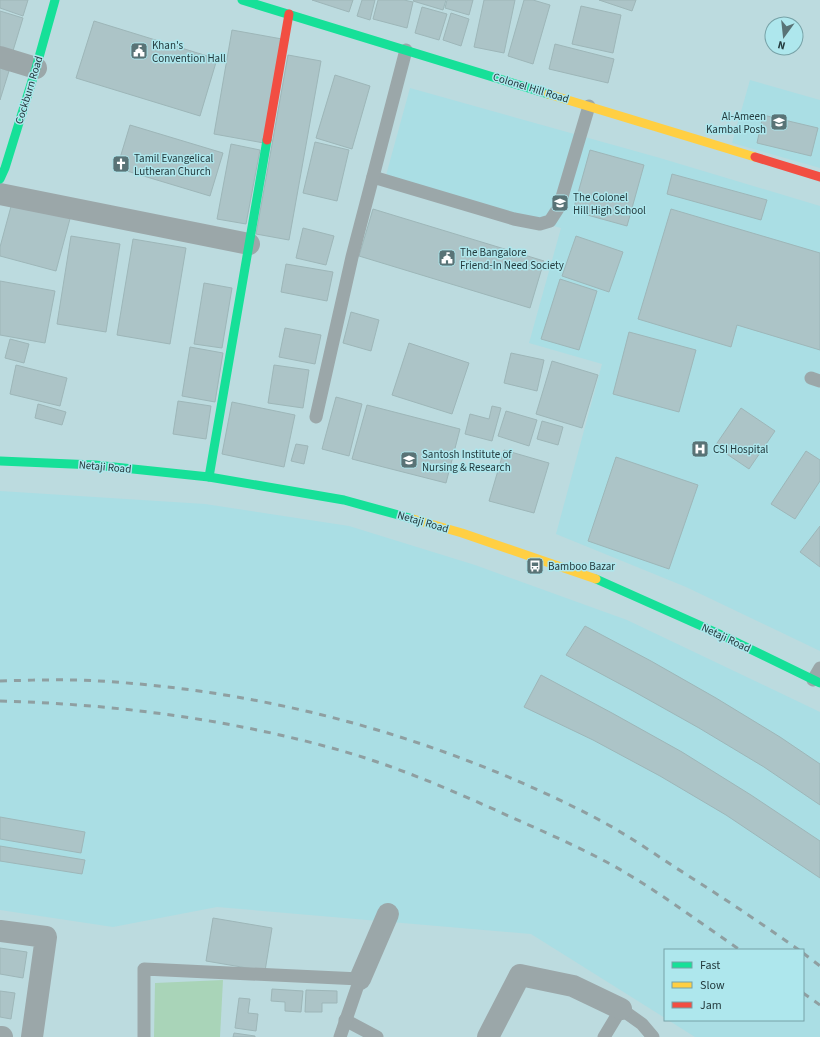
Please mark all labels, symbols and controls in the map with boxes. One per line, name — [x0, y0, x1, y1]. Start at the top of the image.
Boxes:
north arrow — [764, 16, 804, 56]
text: N — [776, 37, 787, 53]
place label: Khan's Convention Hall — [152, 38, 226, 66]
public building icon: Khan's Convention Hall — [129, 41, 149, 61]
street label: Cockburn Road — [12, 54, 46, 126]
street label: Colonel Hill Road — [491, 69, 571, 107]
place label: Al-Ameen Kambal Posh — [706, 109, 766, 137]
school or university icon: Al-Ameen Kambal Posh — [769, 112, 789, 132]
place label: Tamil Evangelical Lutheran Church — [134, 151, 213, 179]
church icon: Tamil Evangelical Lutheran Church — [111, 154, 131, 174]
place label: The Colonel Hill High School — [573, 190, 646, 218]
school or university icon: The Colonel Hill High School — [550, 193, 570, 213]
place label: The Bangalore Friend-In Need Society — [460, 245, 564, 273]
public building icon: The Bangalore Friend-In Need Society — [437, 248, 457, 268]
hospital icon: CSI Hospital — [690, 439, 710, 459]
place label: CSI Hospital — [713, 442, 769, 457]
place label: Santosh Institute of Nursing & Research — [422, 447, 512, 475]
school or university icon: Santosh Institute of Nursing & Research — [399, 450, 419, 470]
street label: Netaji Road — [78, 457, 132, 477]
street label: Netaji Road — [396, 508, 450, 536]
bus stop icon: Bamboo Bazar — [525, 556, 545, 576]
place label: Bamboo Bazar — [548, 559, 615, 574]
street label: Netaji Road — [699, 620, 753, 656]
legend — [664, 949, 804, 1021]
text: Fast — [700, 957, 720, 974]
text: Slow — [700, 977, 725, 994]
text: Jam — [700, 997, 722, 1014]

